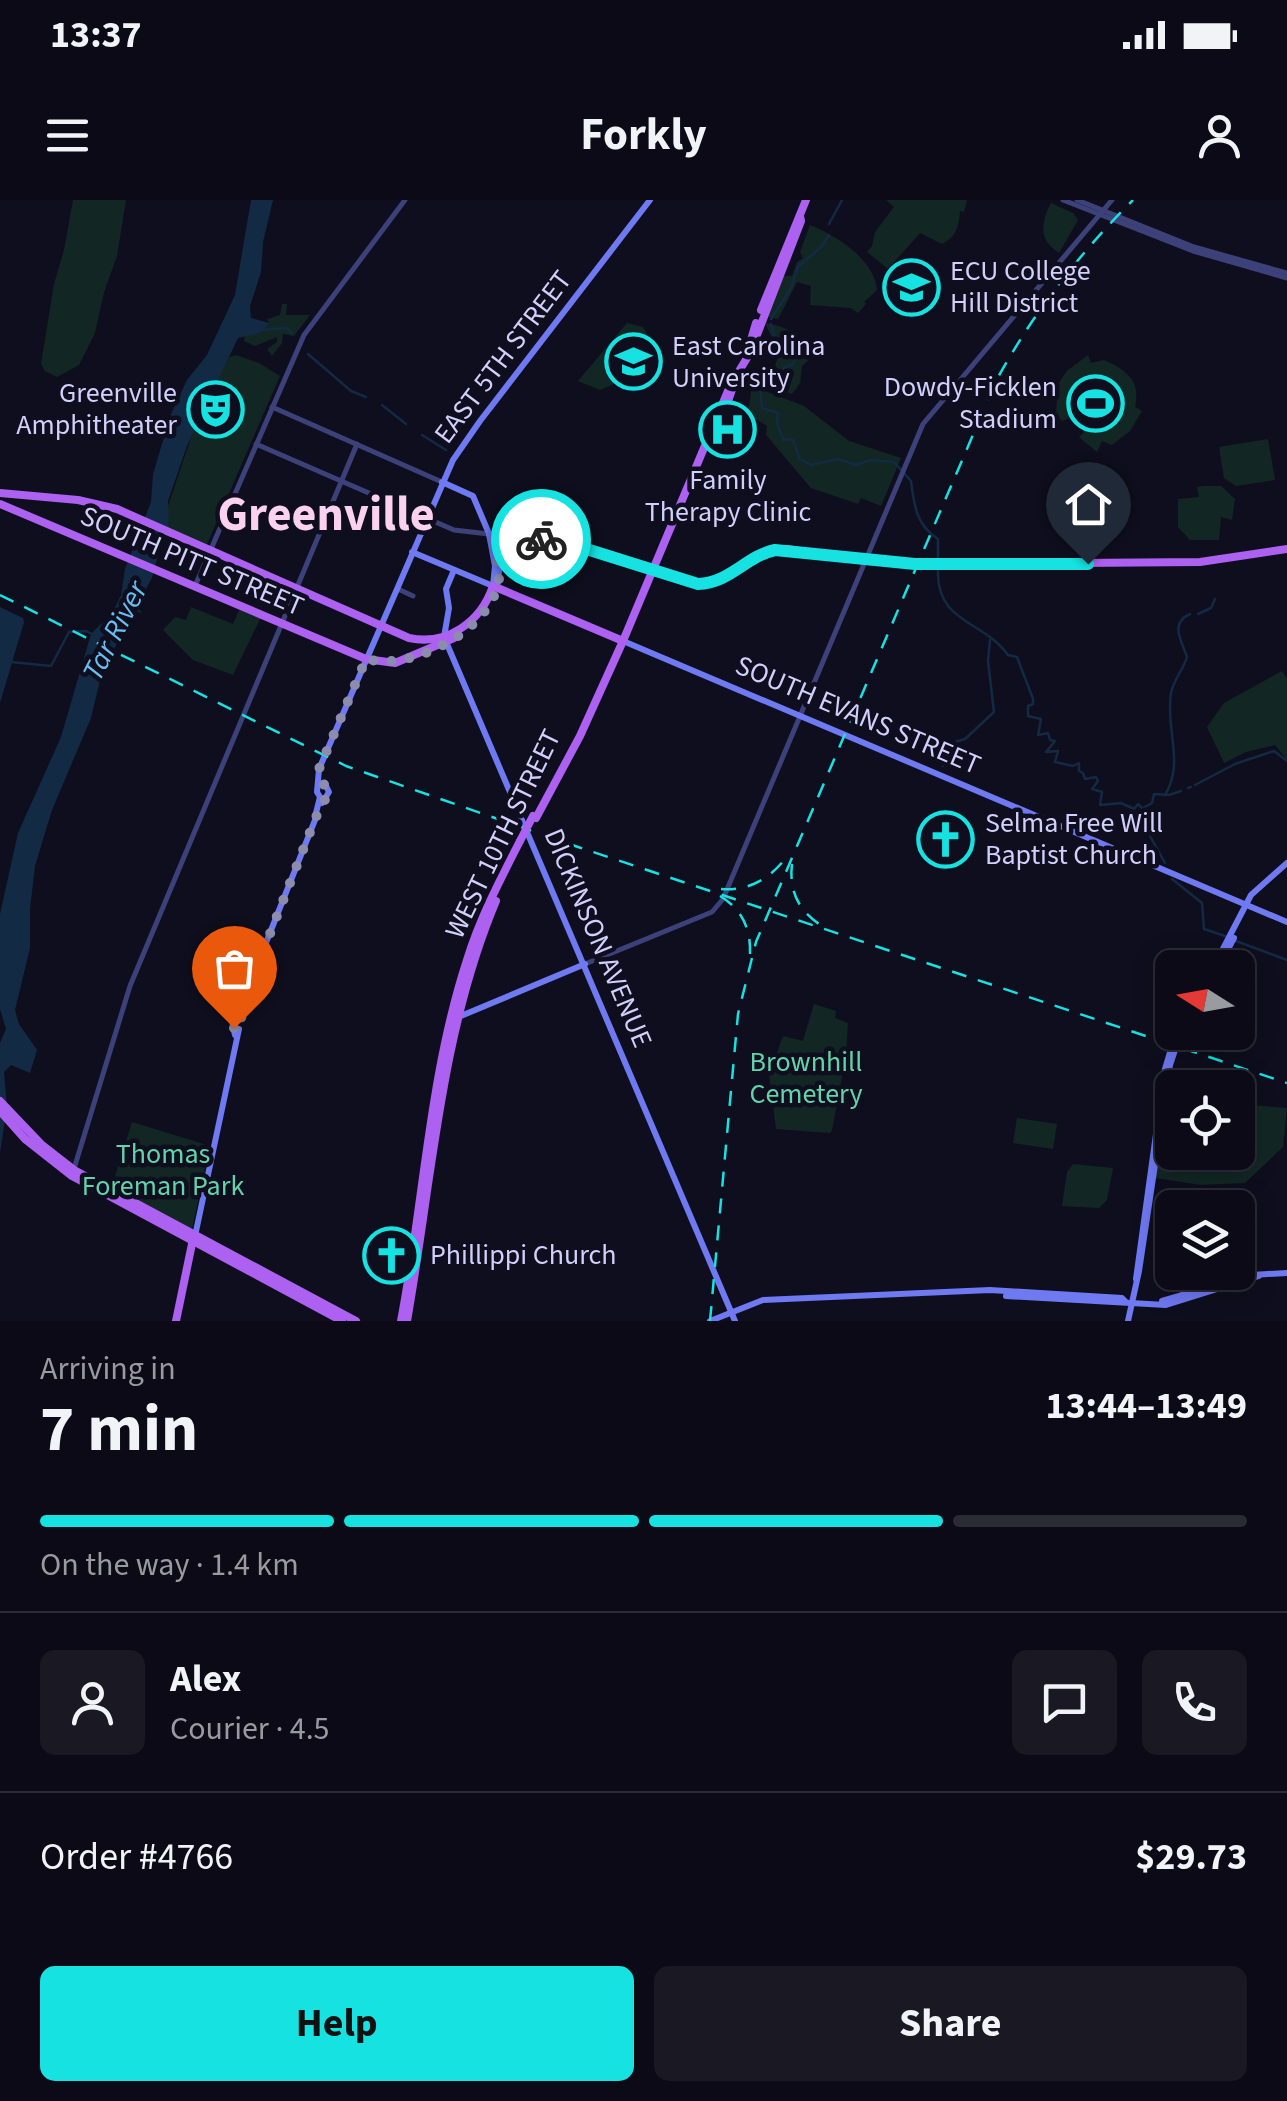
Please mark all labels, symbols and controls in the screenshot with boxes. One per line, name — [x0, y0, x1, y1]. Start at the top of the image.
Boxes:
text: 13:37 — [50, 8, 142, 62]
text: Forkly — [580, 103, 707, 167]
icon: menu — [40, 108, 95, 163]
icon: person — [1192, 108, 1247, 163]
place label: ECU College Hill District — [950, 251, 1091, 323]
school or university icon: ECU College Hill District — [881, 257, 941, 317]
street label: EAST 5TH STREET — [425, 262, 581, 452]
place label: East Carolina University — [672, 326, 825, 398]
school or university icon: East Carolina University — [603, 332, 663, 392]
place label: Dowdy-Ficklen Stadium — [884, 367, 1057, 439]
place label: Greenville Amphitheater — [16, 373, 177, 445]
sports icon: Dowdy-Ficklen Stadium — [1066, 373, 1126, 433]
theatre icon: Greenville Amphitheater — [186, 379, 246, 439]
hospital icon: Family Therapy Clinic — [698, 399, 758, 459]
place label: Family Therapy Clinic — [645, 460, 811, 532]
pin — [1046, 462, 1131, 565]
icon: home — [1061, 477, 1116, 532]
district label: Greenville — [217, 481, 435, 549]
courier — [491, 489, 591, 589]
street label: SOUTH PITT STREET — [74, 496, 310, 626]
icon: bike — [514, 512, 569, 567]
water label: Tar River — [72, 572, 159, 689]
street label: SOUTH EVANS STREET — [729, 645, 987, 785]
street label: WEST 10TH STREET — [435, 723, 571, 945]
place label: Selma Free Will Baptist Church — [985, 803, 1163, 875]
church icon: Selma Free Will Baptist Church — [916, 809, 976, 869]
street label: DICKINSON AVENUE — [534, 822, 662, 1054]
pin — [192, 926, 277, 1029]
icon: bag — [207, 941, 262, 996]
north arrow — [1155, 950, 1255, 1050]
map controls — [1155, 950, 1255, 1290]
park label: Brownhill Cemetery — [749, 1042, 863, 1114]
button: locate — [1155, 1070, 1255, 1170]
park label: Thomas Foreman Park — [82, 1134, 244, 1206]
button: layers — [1155, 1190, 1255, 1290]
church icon: Phillippi Church — [361, 1225, 421, 1285]
place label: Phillippi Church — [430, 1235, 617, 1275]
text: Arriving in — [40, 1346, 176, 1392]
text: 13:44–13:49 — [1045, 1379, 1247, 1433]
text: 7 min — [40, 1383, 198, 1476]
text: On the way · 1.4 km — [40, 1542, 299, 1588]
button: person — [40, 1650, 145, 1755]
button: chat — [1012, 1650, 1117, 1755]
button: phone — [1142, 1650, 1247, 1755]
text: Alex — [170, 1652, 241, 1706]
text: Courier · 4.5 — [170, 1706, 330, 1752]
text: Order #4766 — [40, 1830, 233, 1884]
text: $29.73 — [1135, 1830, 1247, 1884]
button: Help — [40, 1966, 634, 2081]
button: Share — [654, 1966, 1247, 2081]

